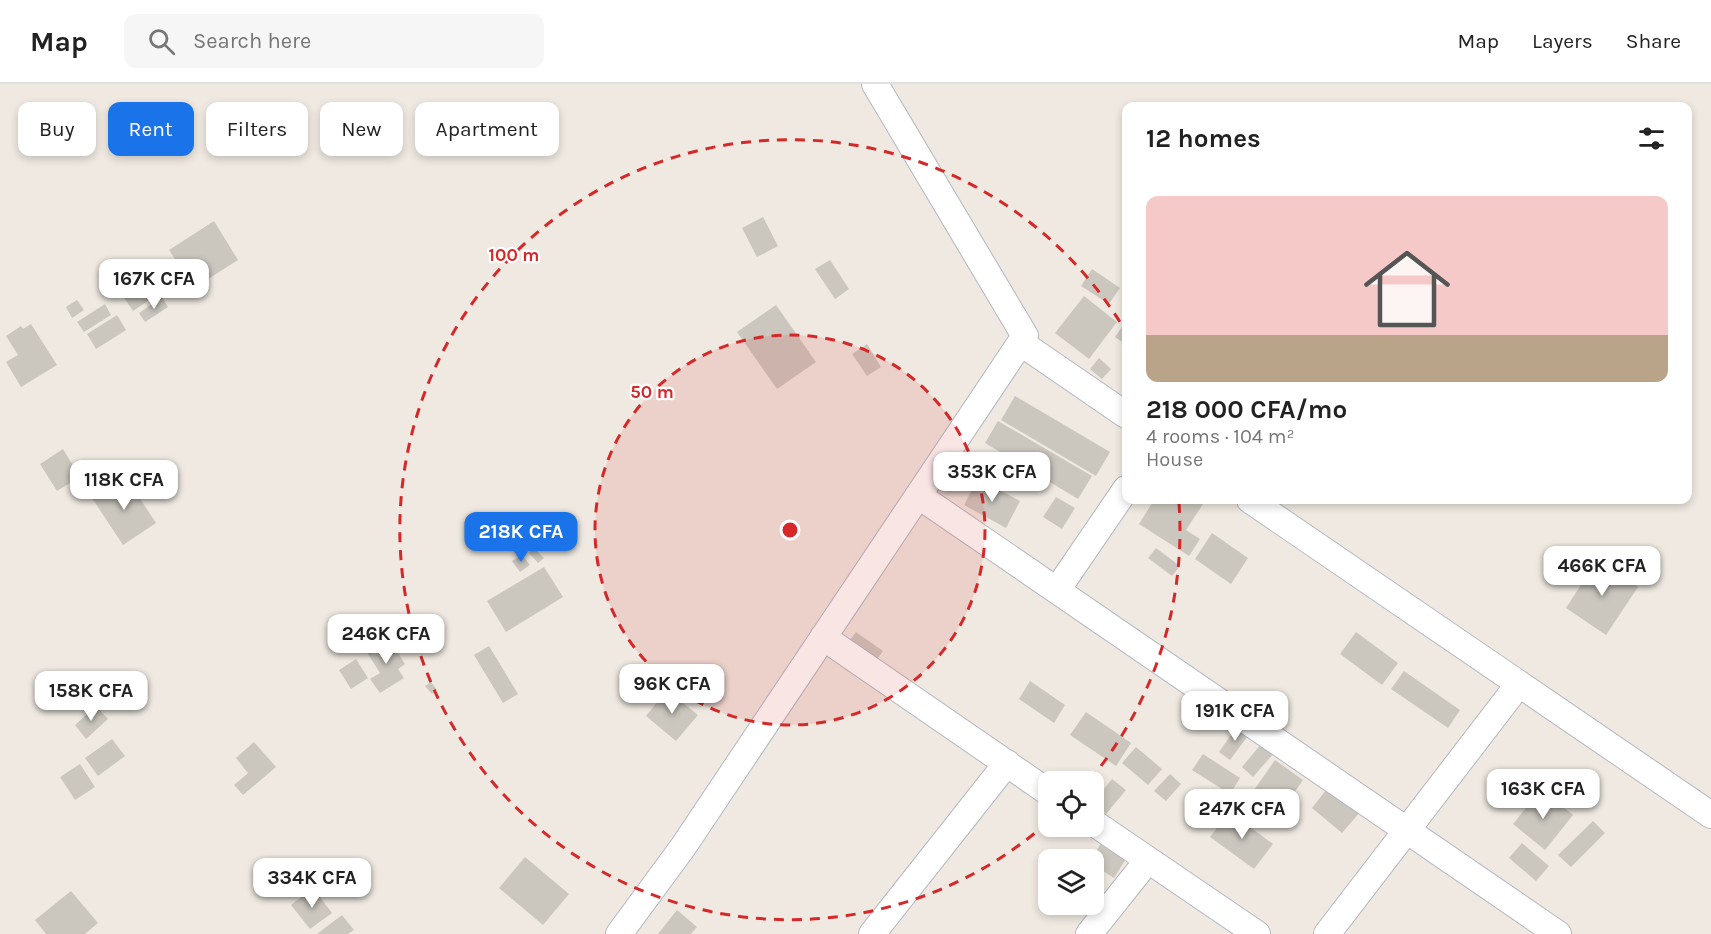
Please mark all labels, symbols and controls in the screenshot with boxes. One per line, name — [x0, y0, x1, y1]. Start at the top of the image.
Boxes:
search box — [124, 14, 544, 68]
text: Map — [30, 25, 88, 58]
icon: search — [145, 25, 178, 58]
text: Search here — [193, 28, 311, 54]
text: Map — [1457, 29, 1499, 53]
text: Layers — [1532, 29, 1593, 53]
text: Share — [1626, 29, 1681, 53]
chip: Buy — [18, 102, 96, 156]
chip: Rent — [108, 102, 194, 156]
chip: Filters — [206, 102, 308, 156]
chip: New — [320, 102, 403, 156]
chip: Apartment — [415, 102, 559, 156]
icon: filters — [1635, 122, 1668, 155]
text: 12 homes — [1146, 123, 1261, 154]
icon: home — [1353, 235, 1461, 343]
text: 100 m — [489, 244, 539, 266]
pin: 167K CFA — [92, 259, 216, 310]
text: 167K CFA — [113, 267, 195, 290]
text: 50 m — [630, 381, 674, 403]
text: 218 000 CFA/mo — [1146, 394, 1347, 425]
text: 4 rooms · 104 m² — [1146, 425, 1294, 448]
text: House — [1146, 448, 1203, 471]
pin: 353K CFA — [930, 452, 1054, 503]
pin: 118K CFA — [62, 460, 186, 511]
text: 353K CFA — [947, 460, 1037, 483]
text: 118K CFA — [84, 468, 164, 491]
pin: 218K CFA — [459, 512, 583, 563]
text: 218K CFA — [478, 520, 564, 543]
centre of rings — [780, 520, 800, 540]
pin: 466K CFA — [1540, 546, 1664, 597]
text: 466K CFA — [1557, 554, 1647, 577]
pin: 246K CFA — [324, 614, 448, 665]
text: 246K CFA — [341, 622, 431, 645]
pin: 96K CFA — [617, 664, 727, 715]
pin: 158K CFA — [29, 671, 153, 722]
text: 96K CFA — [633, 672, 711, 695]
text: 158K CFA — [49, 679, 133, 702]
pin: 191K CFA — [1173, 691, 1297, 742]
text: 191K CFA — [1195, 699, 1275, 722]
pin: 163K CFA — [1481, 769, 1605, 820]
map controls — [1038, 771, 1104, 915]
button: locate — [1038, 771, 1104, 837]
text: 163K CFA — [1501, 777, 1585, 800]
pin: 247K CFA — [1180, 789, 1304, 840]
text: 247K CFA — [1199, 797, 1285, 820]
button: layers — [1038, 849, 1104, 915]
pin: 334K CFA — [250, 858, 374, 909]
text: 334K CFA — [267, 866, 357, 889]

